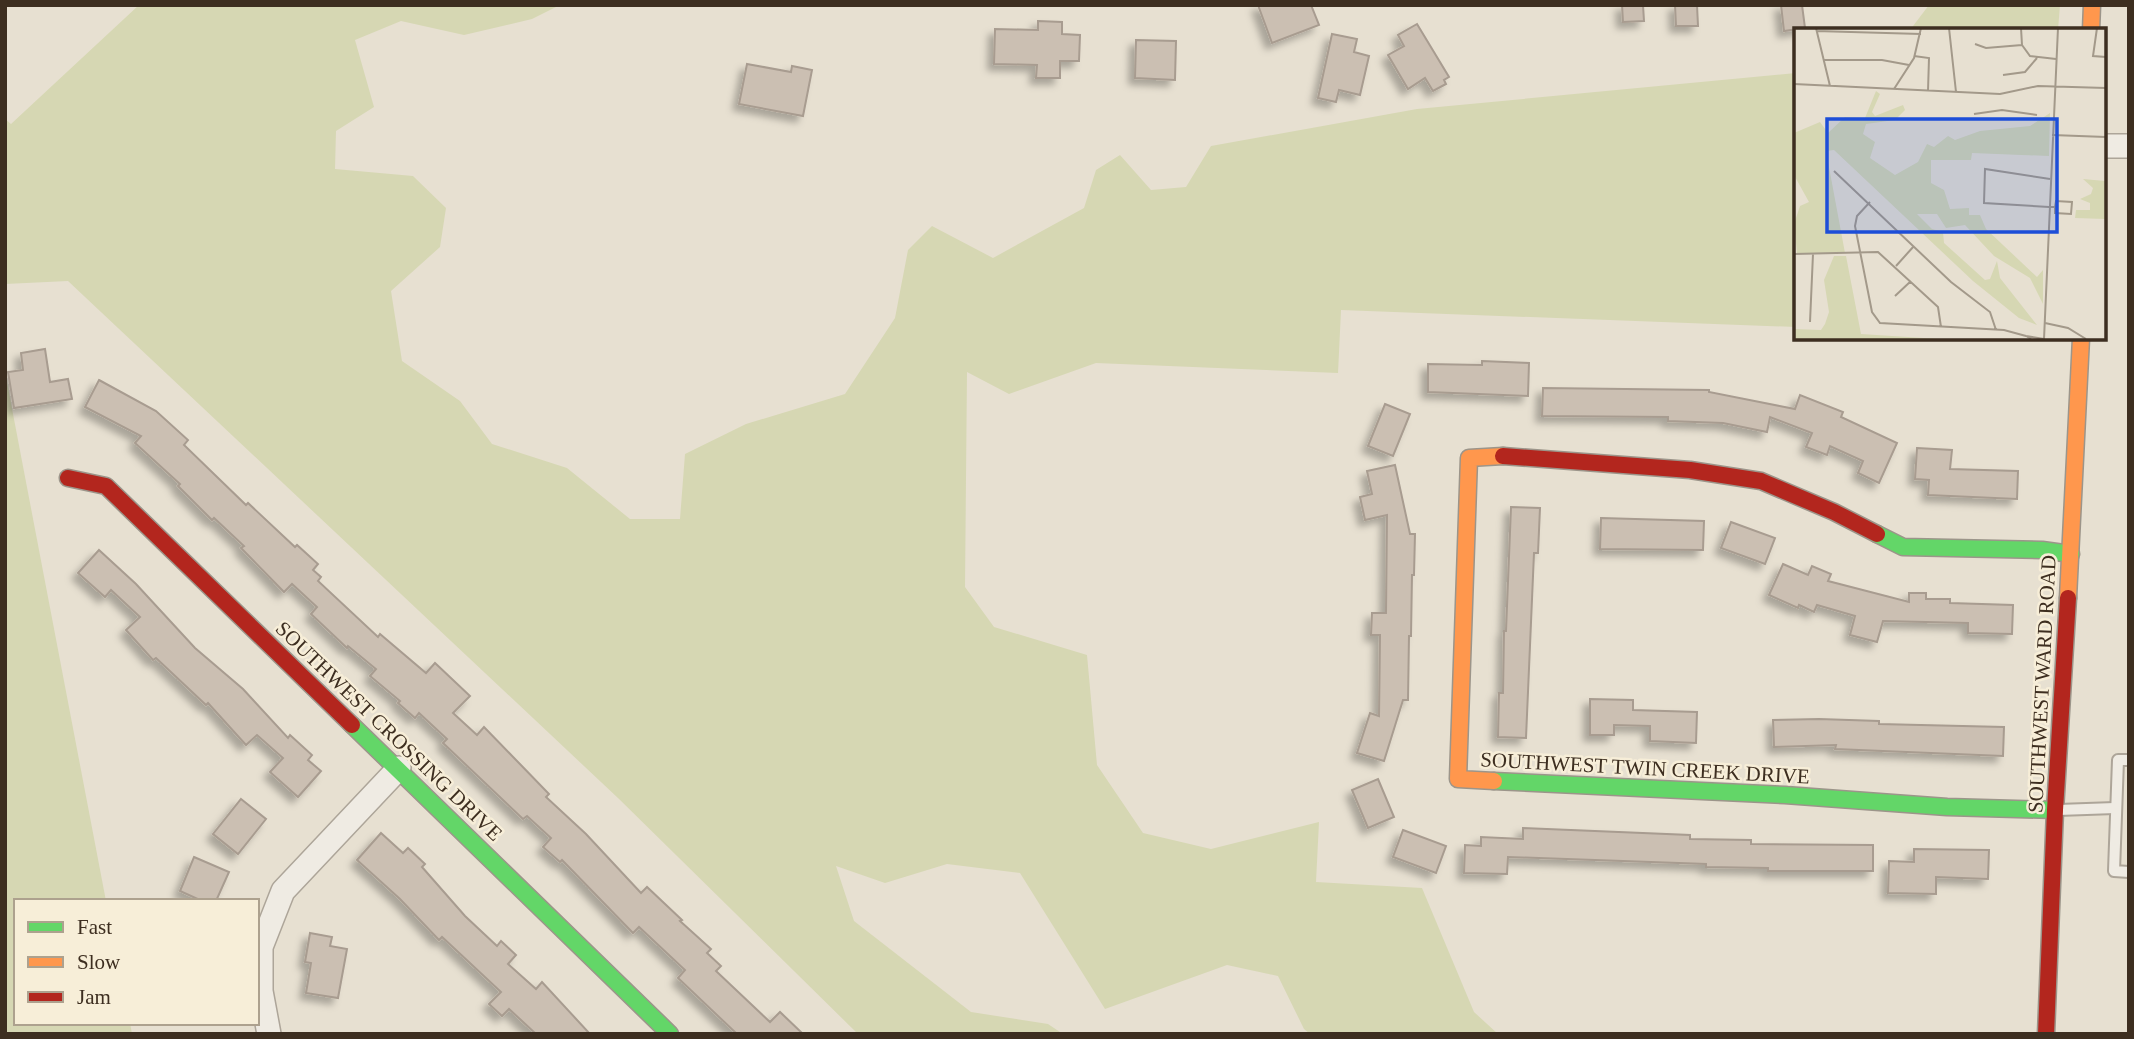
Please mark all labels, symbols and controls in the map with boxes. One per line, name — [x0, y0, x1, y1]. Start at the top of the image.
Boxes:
inset map — [1794, 28, 2106, 340]
street label: SOUTHWEST WARD ROAD — [2023, 554, 2061, 814]
street label: SOUTHWEST CROSSING DRIVE — [271, 616, 507, 846]
street label: SOUTHWEST TWIN CREEK DRIVE — [1480, 747, 1810, 789]
legend — [14, 899, 259, 1025]
text: Fast — [77, 915, 112, 939]
text: Slow — [77, 950, 121, 974]
text: Jam — [77, 985, 111, 1009]

